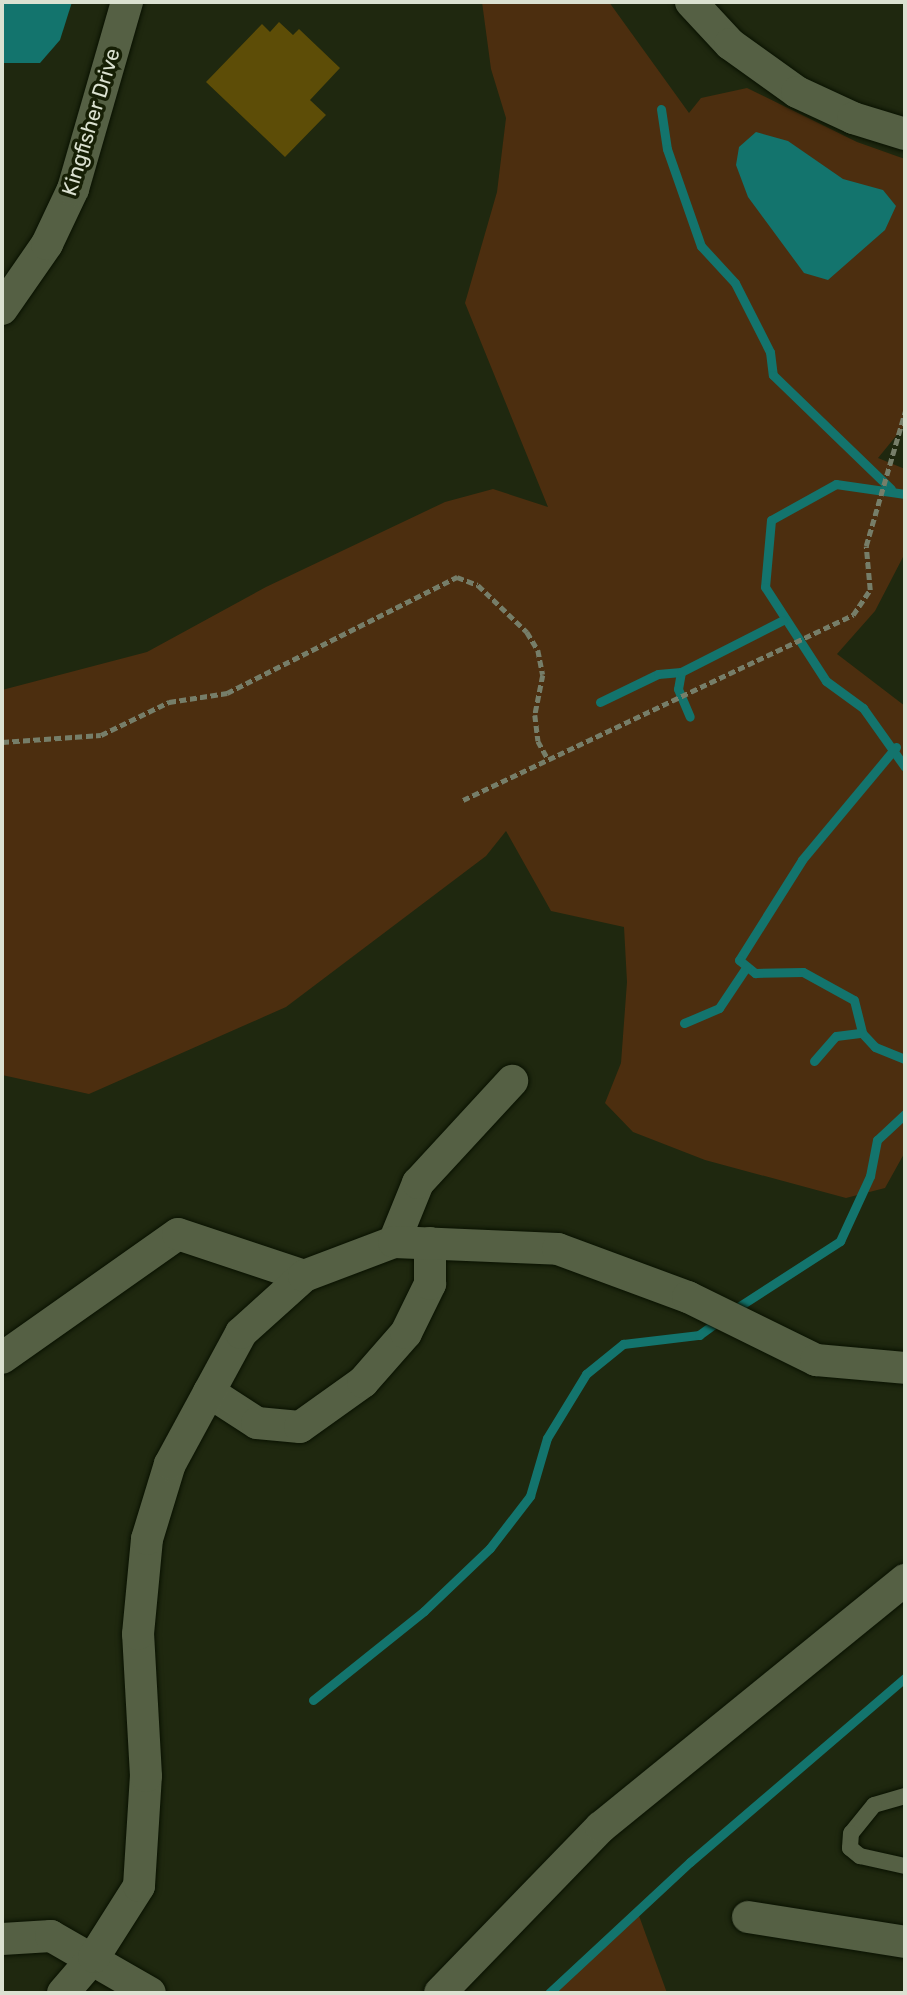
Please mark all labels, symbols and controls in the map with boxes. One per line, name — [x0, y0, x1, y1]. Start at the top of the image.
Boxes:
street label: Kingfisher Drive — [57, 45, 125, 199]

